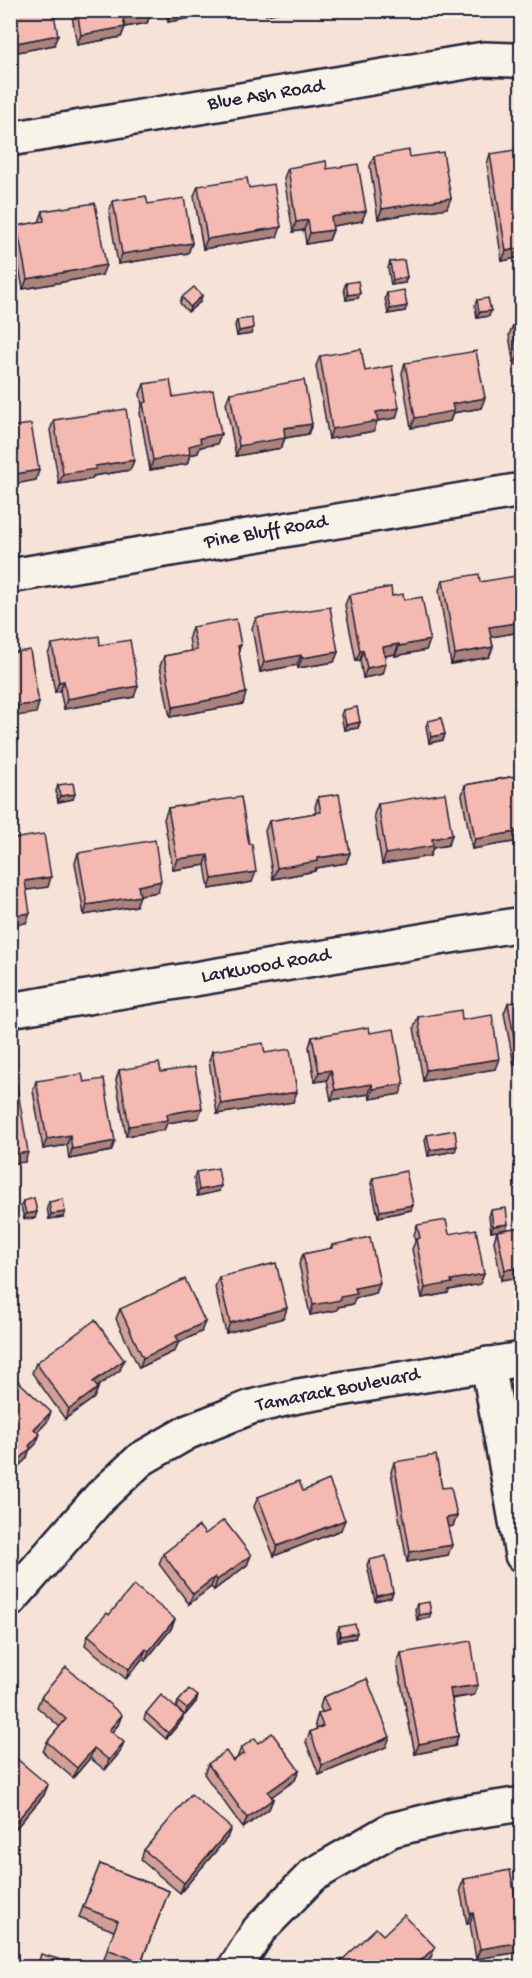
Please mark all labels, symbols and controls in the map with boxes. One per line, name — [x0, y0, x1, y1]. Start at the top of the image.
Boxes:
street label: Blue Ash Road — [205, 75, 328, 117]
street label: Pine Bluff Road — [202, 510, 332, 555]
street label: Larkwood Road — [200, 944, 335, 990]
street label: Tamarack Boulevard — [253, 1363, 424, 1418]

